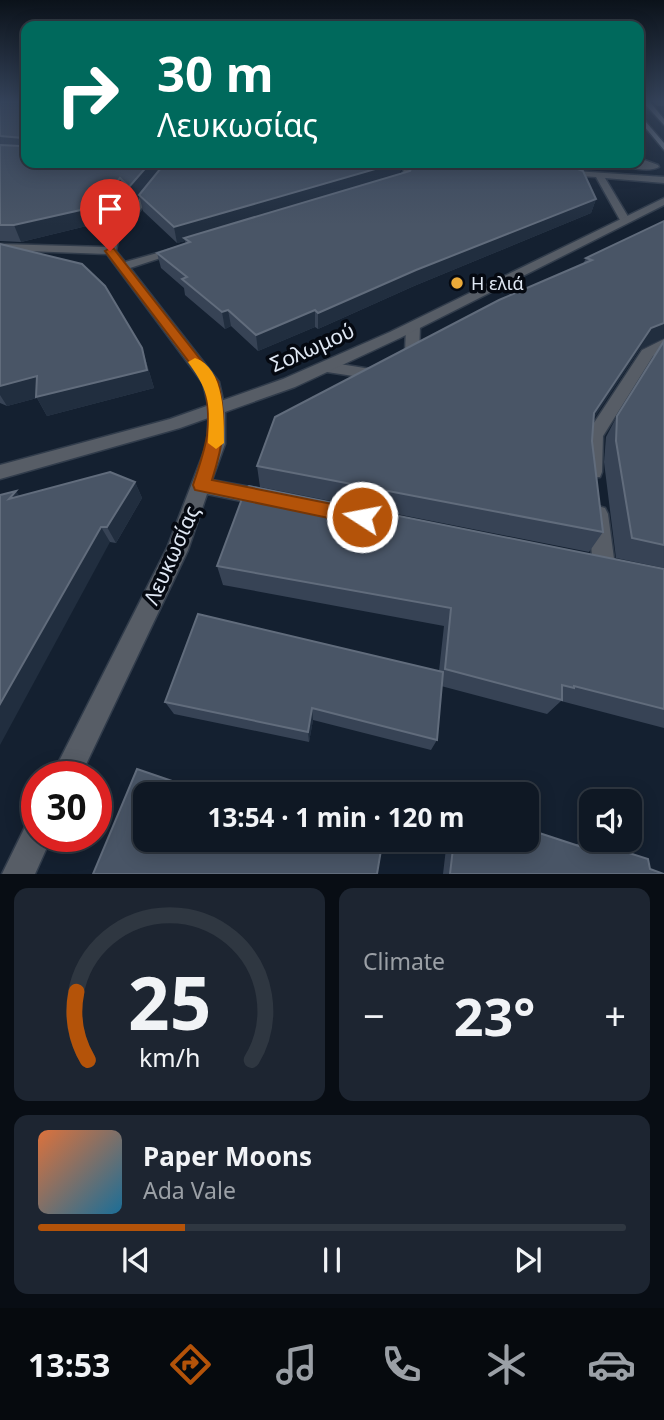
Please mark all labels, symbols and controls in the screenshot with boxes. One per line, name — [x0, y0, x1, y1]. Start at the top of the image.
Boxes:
text: 30 m — [157, 40, 274, 106]
icon: right — [42, 49, 133, 140]
text: Λευκωσίας — [157, 103, 318, 146]
pin — [80, 179, 140, 251]
icon: arrive — [91, 190, 129, 228]
place label: Η ελιά — [471, 271, 524, 295]
marker: Η ελιά — [449, 275, 465, 291]
street label: Σολωμού — [265, 316, 359, 378]
position arrow — [325, 480, 399, 554]
street label: Λευκωσίας — [137, 501, 205, 609]
speed limit sign: 30 — [21, 761, 112, 852]
map controls — [579, 789, 642, 852]
button: sound — [579, 789, 642, 852]
text: 13:54 · 1 min · 120 m — [208, 799, 464, 835]
text: Climate — [363, 945, 445, 977]
text: 25 — [128, 953, 211, 1052]
text: 23° — [454, 980, 535, 1051]
text: − — [363, 989, 385, 1041]
text: + — [604, 989, 626, 1041]
text: km/h — [139, 1040, 200, 1074]
text: Paper Moons — [143, 1138, 312, 1174]
text: Ada Vale — [143, 1174, 236, 1206]
icon: previous — [117, 1241, 155, 1279]
icon: pause — [313, 1241, 351, 1279]
icon: next — [509, 1241, 547, 1279]
icon: directions — [166, 1340, 215, 1389]
icon: music — [272, 1340, 321, 1389]
icon: phone — [377, 1340, 426, 1389]
icon: climate — [482, 1340, 531, 1389]
icon: car — [587, 1340, 636, 1389]
text: 13:53 — [28, 1343, 110, 1386]

